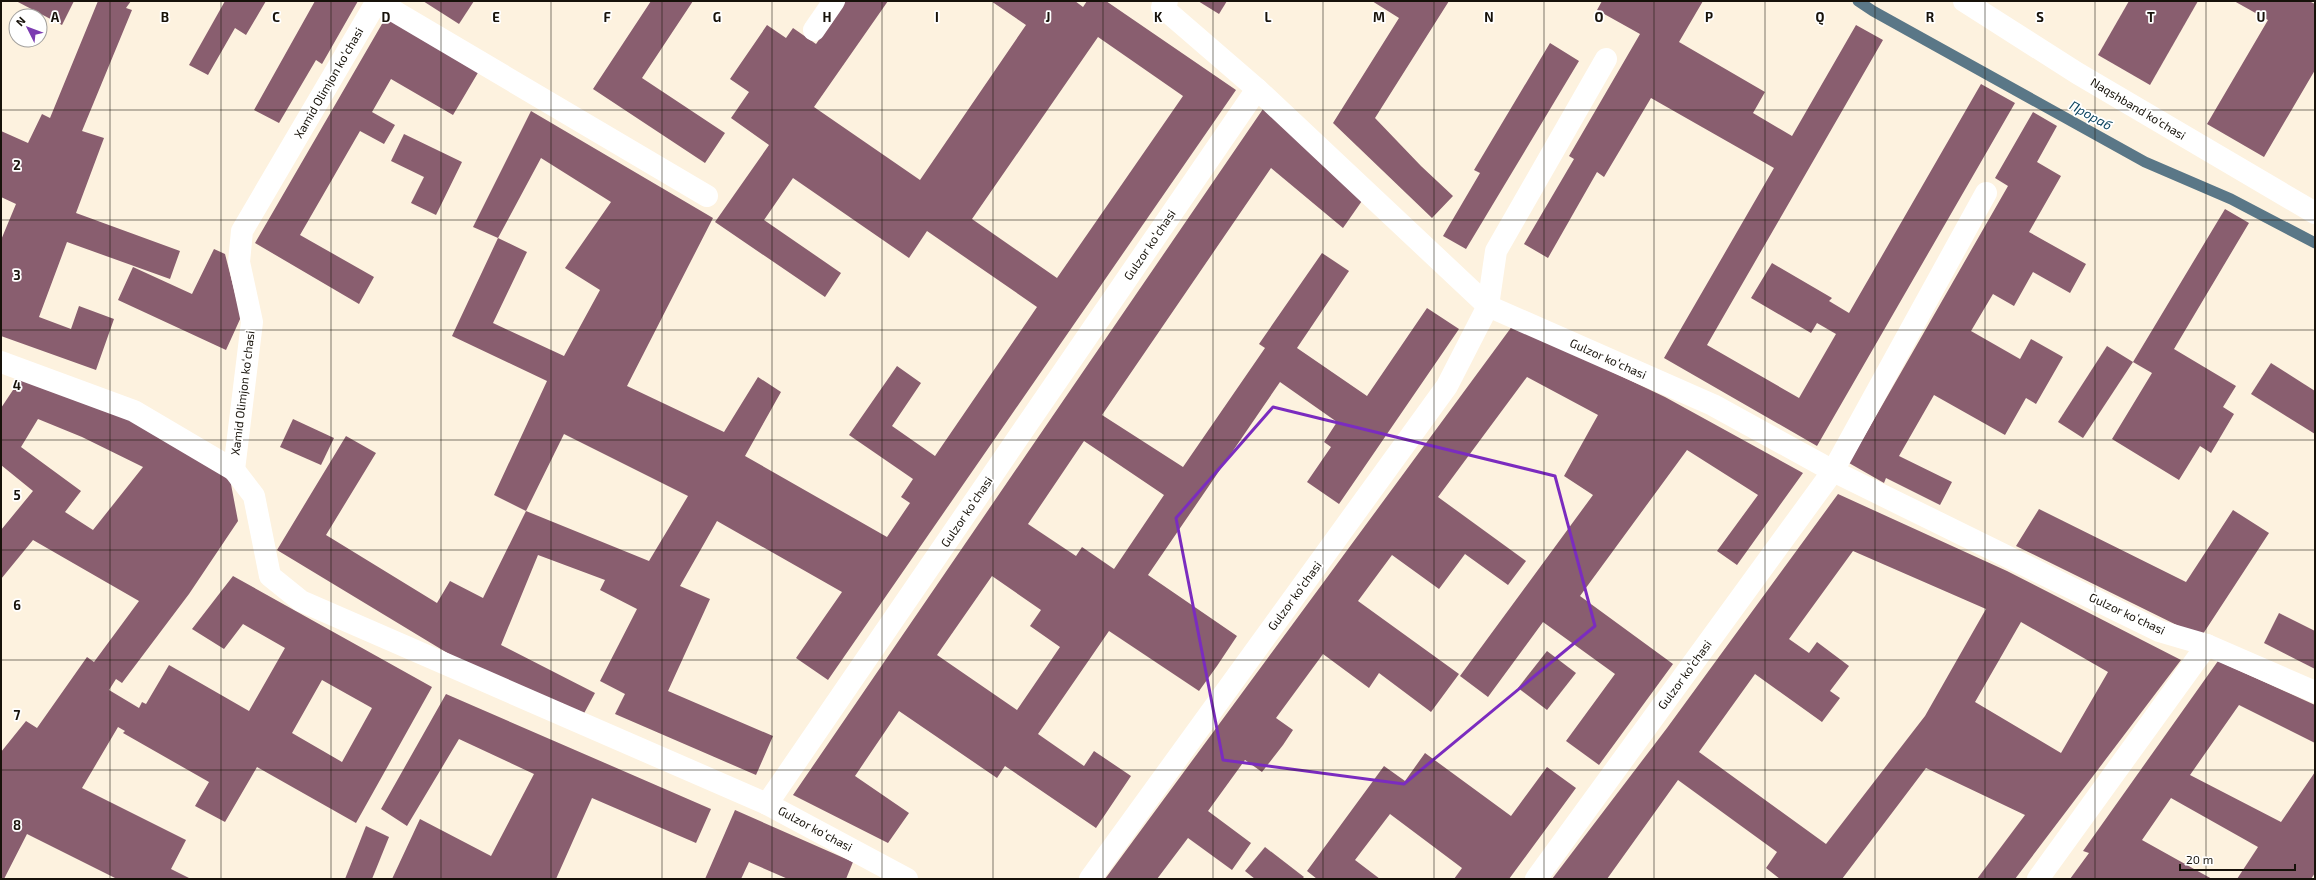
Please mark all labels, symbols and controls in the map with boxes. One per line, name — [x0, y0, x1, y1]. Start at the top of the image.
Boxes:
north arrow — [8, 8, 48, 48]
text: A — [51, 9, 60, 25]
text: B — [161, 9, 169, 25]
text: C — [272, 9, 280, 25]
text: D — [382, 9, 391, 25]
text: E — [492, 9, 500, 25]
text: F — [603, 9, 611, 25]
text: G — [713, 9, 721, 25]
text: H — [823, 9, 832, 25]
text: I — [935, 9, 939, 25]
text: J — [1046, 9, 1050, 25]
text: K — [1154, 9, 1163, 25]
text: L — [1265, 9, 1272, 25]
text: M — [1373, 9, 1385, 25]
text: N — [1484, 9, 1494, 25]
text: O — [1595, 9, 1604, 25]
text: P — [1705, 9, 1713, 25]
text: Q — [1816, 9, 1825, 26]
text: R — [1926, 9, 1935, 25]
text: S — [2036, 9, 2044, 25]
text: T — [2147, 9, 2155, 25]
text: U — [2257, 9, 2266, 25]
text: N — [13, 14, 28, 28]
street label: Xamid Olimjon koʻchasi — [291, 25, 366, 141]
street label: Naqshband ko'chasi — [2089, 74, 2189, 142]
water label: Прораб — [2067, 97, 2115, 133]
text: 2 — [13, 157, 21, 173]
street label: Gulzor koʻchasi — [1120, 206, 1178, 282]
text: 3 — [13, 267, 21, 283]
street label: Xamid Olimjon koʻchasi — [227, 330, 258, 456]
street label: Gulzor koʻchasi — [1568, 335, 1649, 381]
text: 4 — [13, 377, 21, 393]
street label: Gulzor koʻchasi — [937, 473, 995, 549]
text: 5 — [13, 487, 21, 503]
street label: Gulzor koʻchasi — [1264, 558, 1324, 633]
street label: Gulzor koʻchasi — [2087, 589, 2168, 637]
text: 6 — [13, 597, 21, 613]
street label: Gulzor koʻchasi — [1654, 637, 1714, 712]
text: 7 — [14, 707, 21, 723]
street label: Gulzor koʻchasi — [776, 803, 855, 854]
text: 8 — [13, 817, 21, 833]
scale bar — [2180, 846, 2295, 872]
text: 20 m — [2186, 852, 2213, 866]

